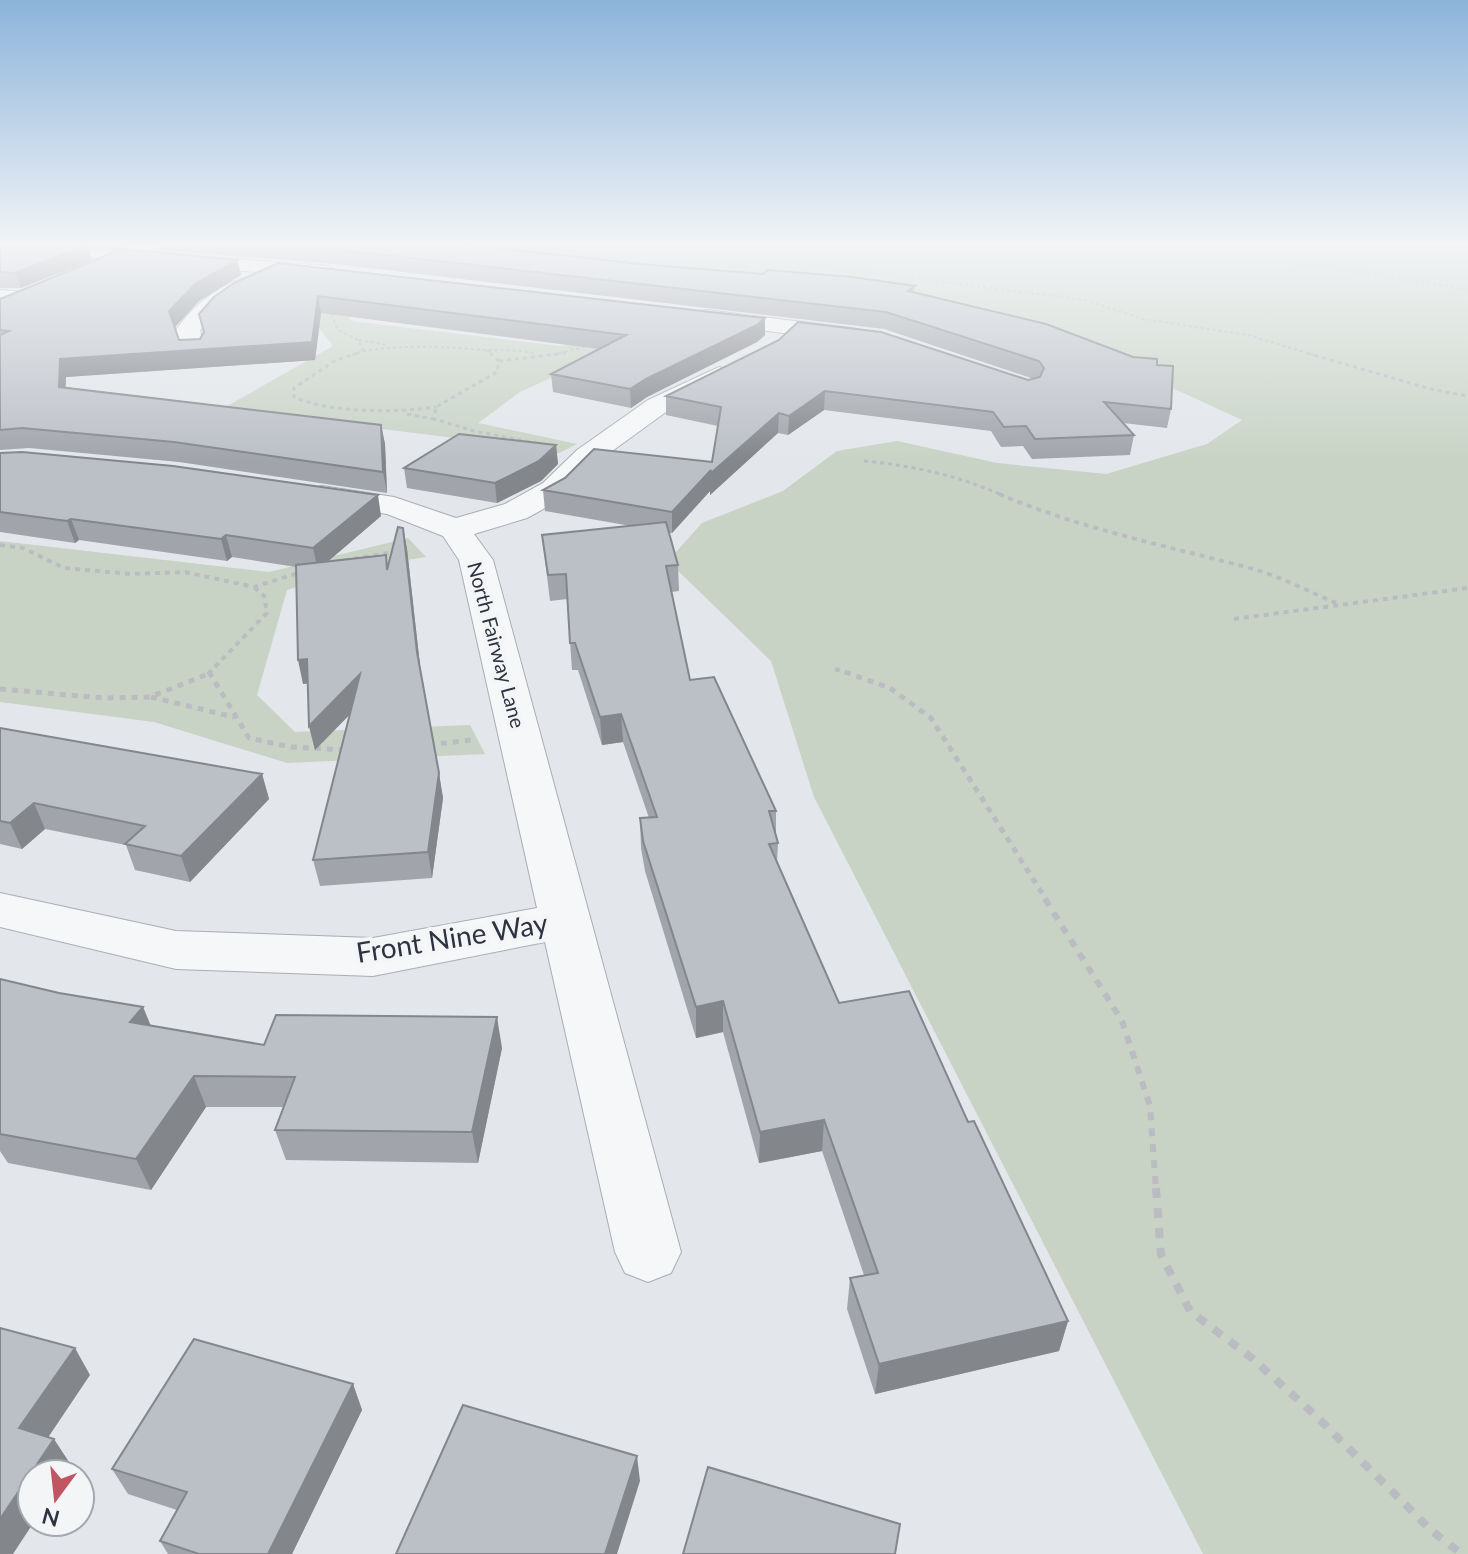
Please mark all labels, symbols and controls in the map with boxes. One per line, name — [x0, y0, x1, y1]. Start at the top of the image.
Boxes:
street label: North Fairway Lane — [463, 559, 531, 730]
street label: Front Nine Way — [354, 905, 551, 969]
north arrow — [16, 1458, 96, 1538]
text: N — [39, 1503, 62, 1533]

